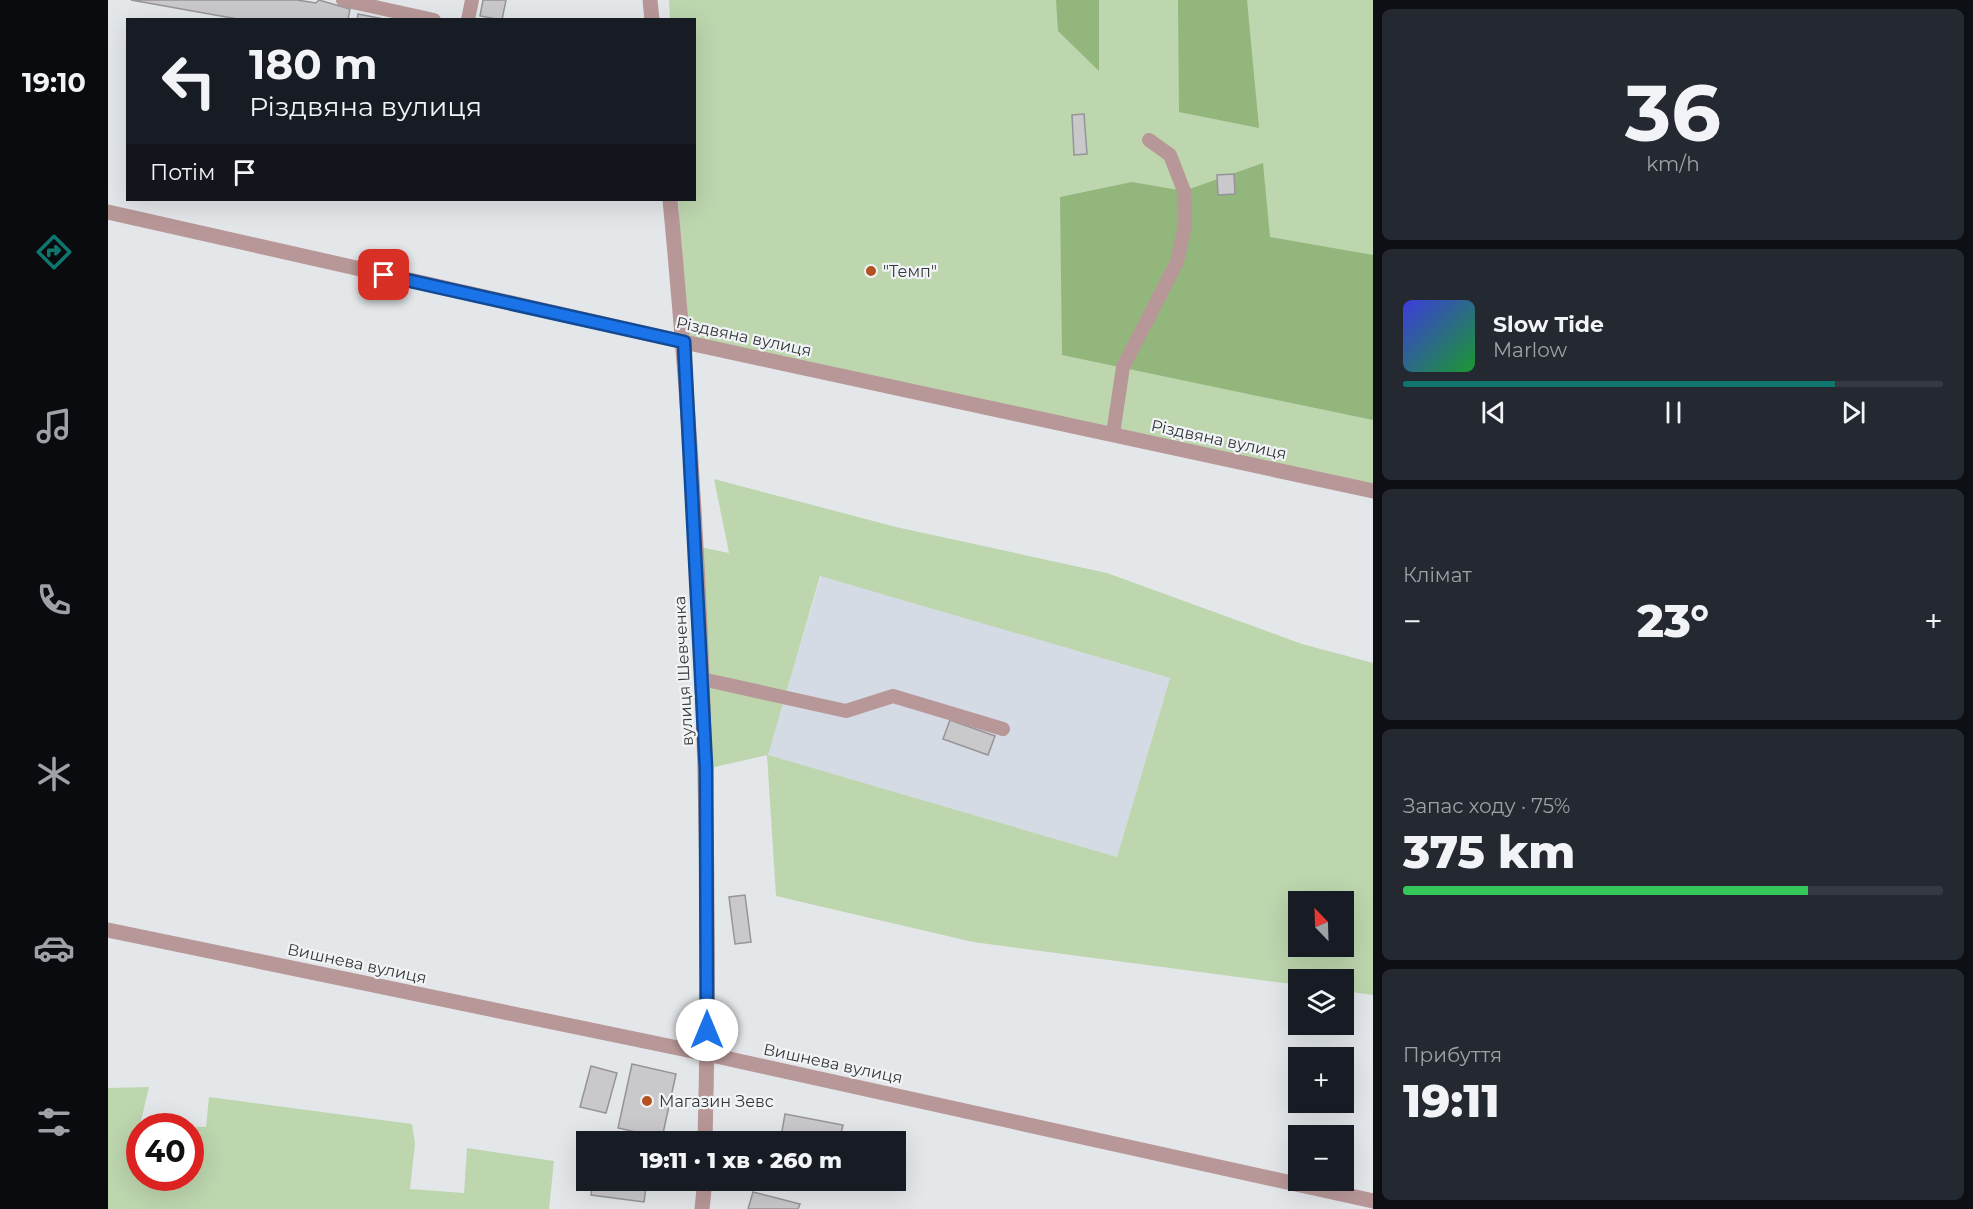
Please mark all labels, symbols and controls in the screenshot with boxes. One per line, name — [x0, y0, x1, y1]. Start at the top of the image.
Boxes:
text: 180 m — [249, 38, 378, 90]
icon: left — [150, 42, 228, 120]
text: 36 — [1625, 65, 1721, 161]
text: 19:10 — [22, 66, 86, 99]
text: Різдвяна вулиця — [249, 90, 482, 123]
text: km/h — [1646, 152, 1700, 176]
icon: arrive — [228, 156, 261, 189]
text: Потім — [150, 159, 216, 186]
icon: directions — [33, 231, 75, 273]
pin — [358, 249, 409, 300]
icon: arrive — [367, 258, 400, 291]
place label: "Темп" — [883, 262, 937, 281]
marker: "Темп" — [864, 264, 878, 278]
text: Slow Tide — [1493, 311, 1604, 338]
street label: Різдвяна вулиця — [674, 313, 813, 360]
text: Marlow — [1493, 338, 1567, 362]
icon: previous — [1477, 396, 1510, 429]
icon: pause — [1657, 396, 1690, 429]
icon: next — [1837, 396, 1870, 429]
icon: music — [33, 405, 75, 447]
street label: Різдвяна вулиця — [1149, 416, 1288, 463]
text: Клімат — [1403, 563, 1472, 587]
icon: phone — [33, 579, 75, 621]
text: 23° — [1637, 593, 1709, 648]
street label: вулиця Шевченка — [670, 596, 697, 746]
text: − — [1403, 601, 1422, 641]
text: + — [1924, 601, 1943, 641]
icon: climate — [33, 753, 75, 795]
text: Запас ходу · 75% — [1403, 794, 1570, 818]
text: 375 km — [1403, 824, 1575, 879]
north arrow — [1288, 891, 1354, 957]
map controls — [1288, 891, 1354, 1191]
icon: car — [33, 927, 75, 969]
street label: Вишнева вулиця — [286, 939, 428, 988]
button: layers — [1288, 969, 1354, 1035]
position arrow — [675, 998, 739, 1062]
street label: Вишнева вулиця — [762, 1039, 904, 1088]
text: Прибуття — [1403, 1043, 1502, 1067]
button: + — [1288, 1047, 1354, 1113]
text: 19:11 — [1403, 1073, 1500, 1128]
place label: Магазин Зевс — [659, 1092, 774, 1111]
marker: Магазин Зевс — [640, 1094, 654, 1108]
icon: filters — [33, 1101, 75, 1143]
speed limit sign: 40 — [126, 1113, 204, 1191]
button: − — [1288, 1125, 1354, 1191]
text: 19:11 · 1 хв · 260 m — [640, 1147, 842, 1174]

